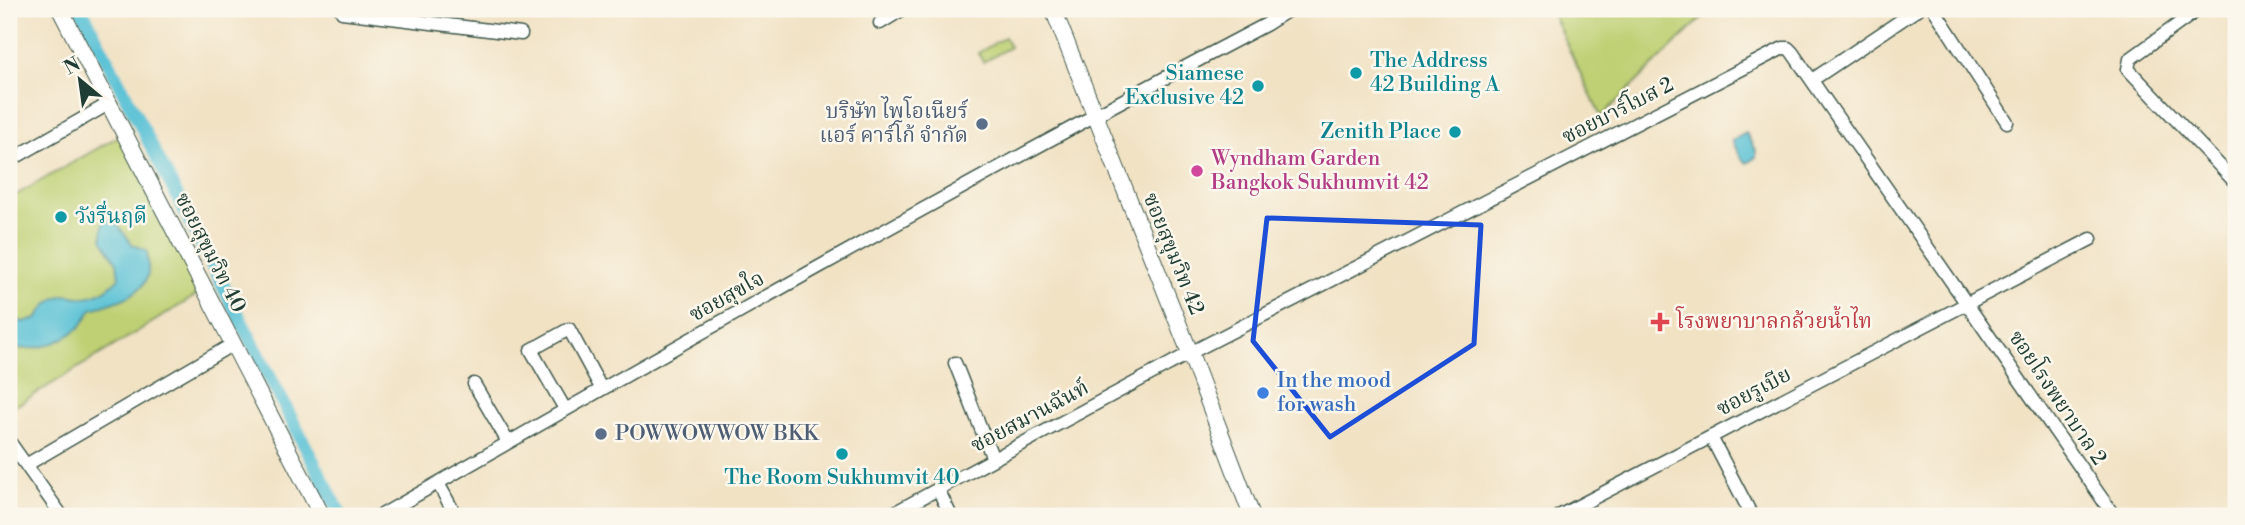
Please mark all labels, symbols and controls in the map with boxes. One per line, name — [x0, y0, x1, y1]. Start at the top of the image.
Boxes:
north arrow — [46, 46, 116, 116]
place label: The Address 42 Building A — [1370, 48, 1500, 98]
text: N — [60, 52, 85, 80]
place label: Siamese Exclusive 42 — [1125, 61, 1244, 111]
marker: The Address 42 Building A — [1348, 65, 1364, 81]
street label: ซอยบาร์โบส 2 — [1557, 69, 1678, 150]
marker: Siamese Exclusive 42 — [1250, 78, 1266, 94]
place label: บริษัท ไพโอเนียร์ แอร์ คาร์โก้ จำกัด — [820, 96, 969, 149]
marker: บริษัท ไพโอเนียร์ แอร์ คาร์โก้ จำกัด — [974, 116, 990, 132]
place label: Zenith Place — [1321, 119, 1441, 145]
marker: Zenith Place — [1447, 124, 1463, 140]
place label: Wyndham Garden Bangkok Sukhumvit 42 — [1210, 146, 1429, 196]
marker: Wyndham Garden Bangkok Sukhumvit 42 — [1189, 163, 1205, 179]
street label: ซอยสุขุมวิท 40 — [169, 189, 251, 317]
street label: ซอยสุขุมวิท 42 — [1137, 189, 1209, 319]
place label: วังรื่นฤดี — [75, 200, 147, 230]
marker: วังรื่นฤดี — [53, 209, 69, 225]
street label: ซอยสุขใจ — [683, 263, 769, 328]
place label: โรงพยาบาลกล้วยน้ำไท — [1675, 305, 1872, 335]
marker: โรงพยาบาลกล้วยน้ำไท — [1650, 312, 1670, 332]
street label: ซอยโรงพยาบาล 2 — [2002, 324, 2114, 470]
street label: ซอยรูเบีย — [1712, 362, 1796, 422]
place label: In the mood for wash — [1277, 368, 1391, 418]
street label: ซอยสมานฉันท์ — [966, 374, 1093, 459]
marker: In the mood for wash — [1255, 385, 1271, 401]
place label: POWWOWWOW BKK — [615, 421, 820, 447]
marker: POWWOWWOW BKK — [593, 426, 609, 442]
marker: The Room Sukhumvit 40 — [834, 446, 850, 462]
place label: The Room Sukhumvit 40 — [724, 465, 960, 491]

